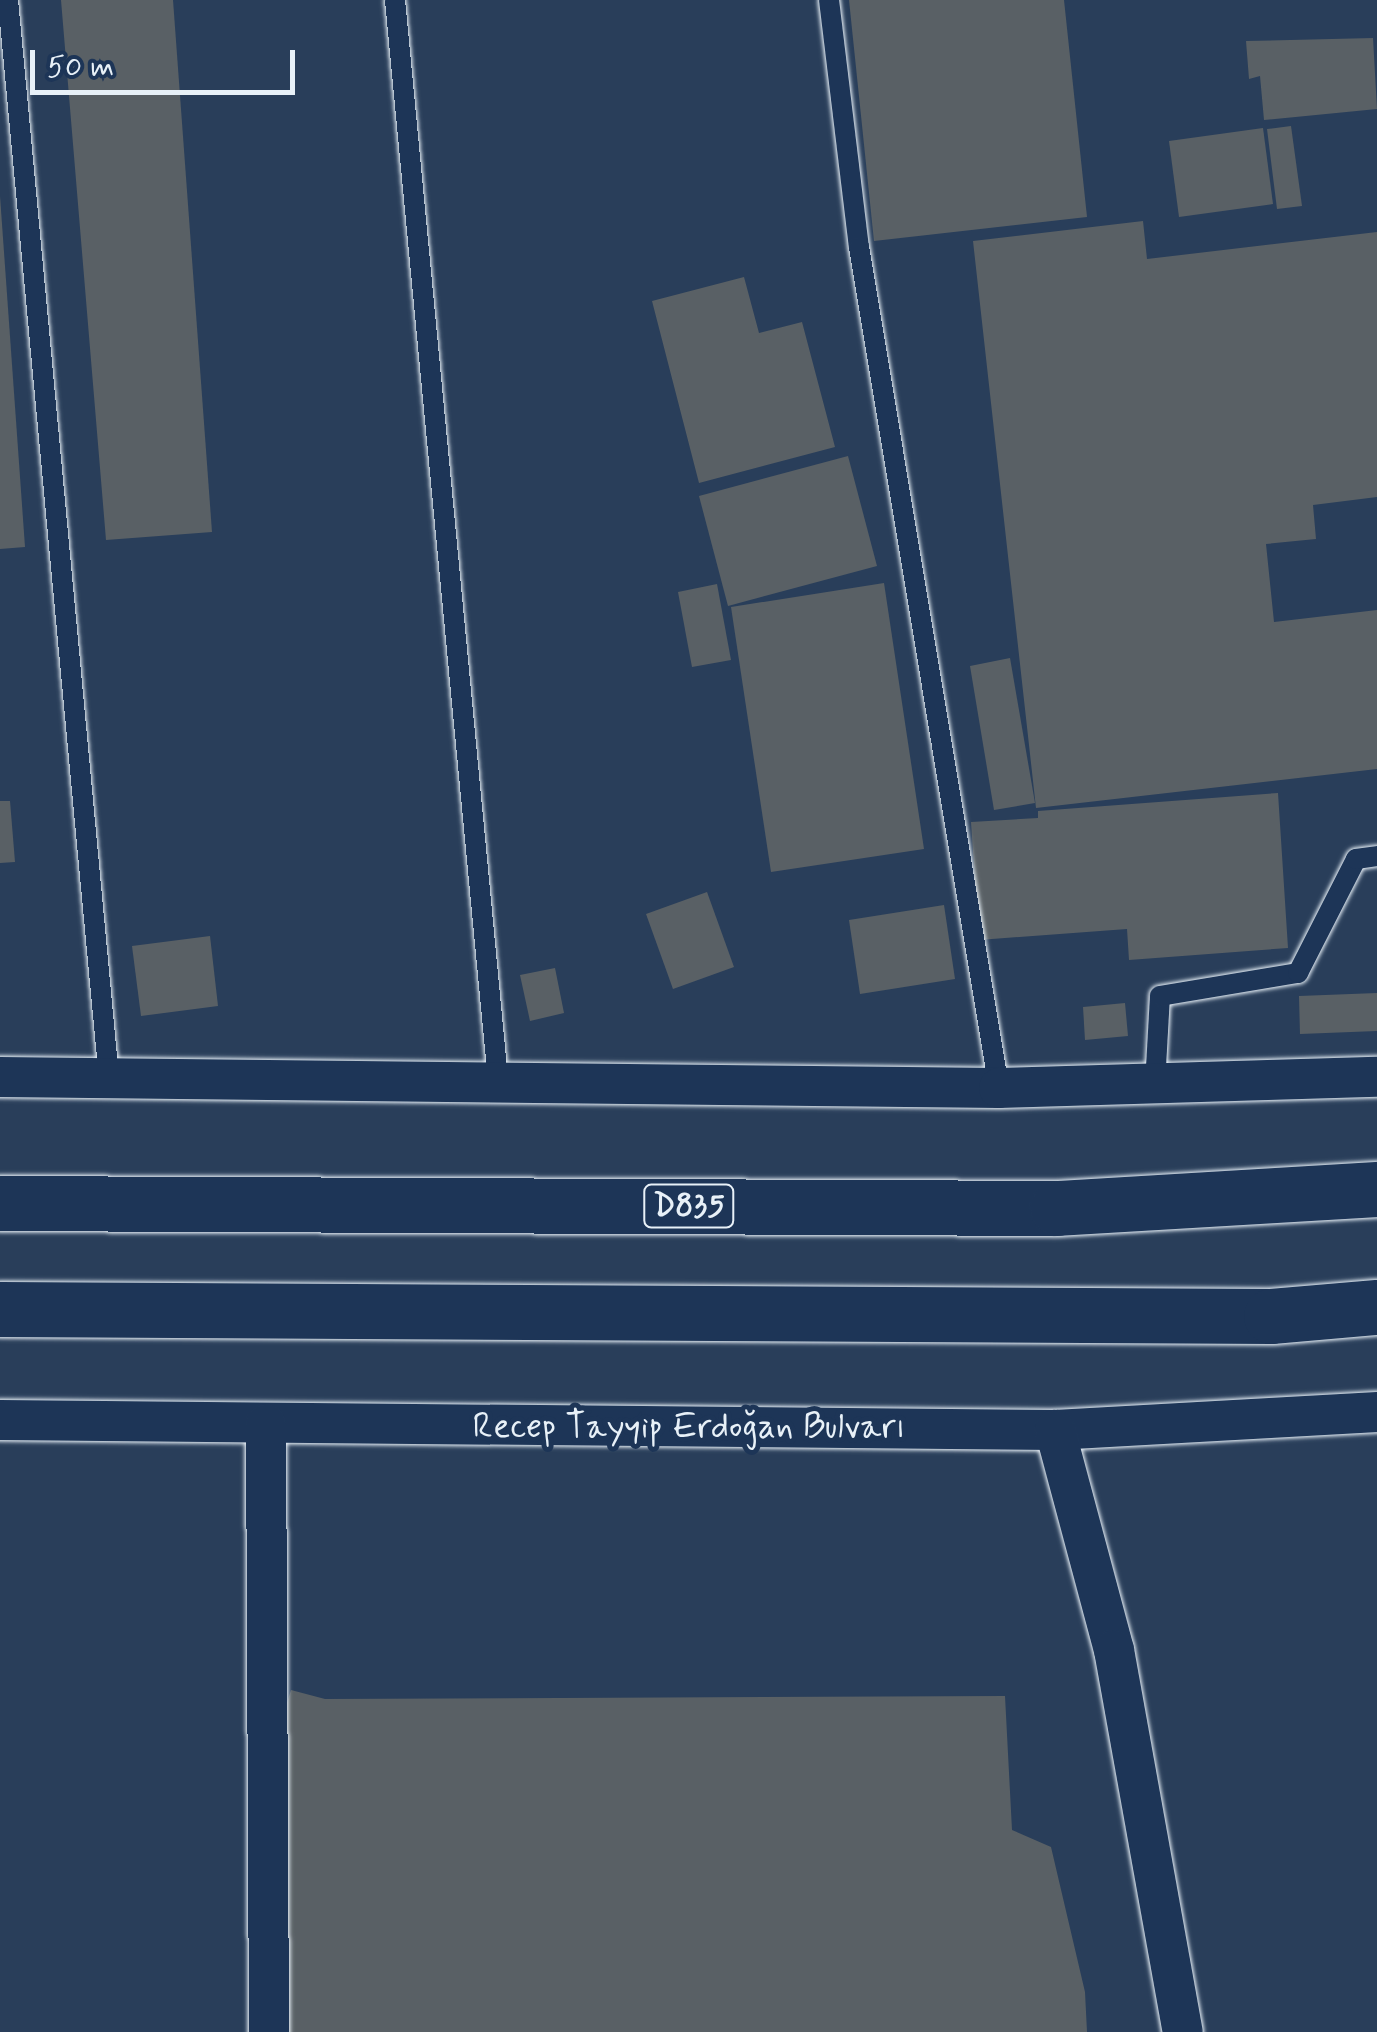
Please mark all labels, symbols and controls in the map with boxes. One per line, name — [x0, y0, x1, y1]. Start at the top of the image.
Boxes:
scale bar — [35, 30, 300, 92]
text: 50 m — [47, 48, 114, 87]
road number: D835 — [642, 1179, 736, 1233]
street label: Recep Tayyip Erdoğan Bulvarı — [478, 1406, 900, 1448]

